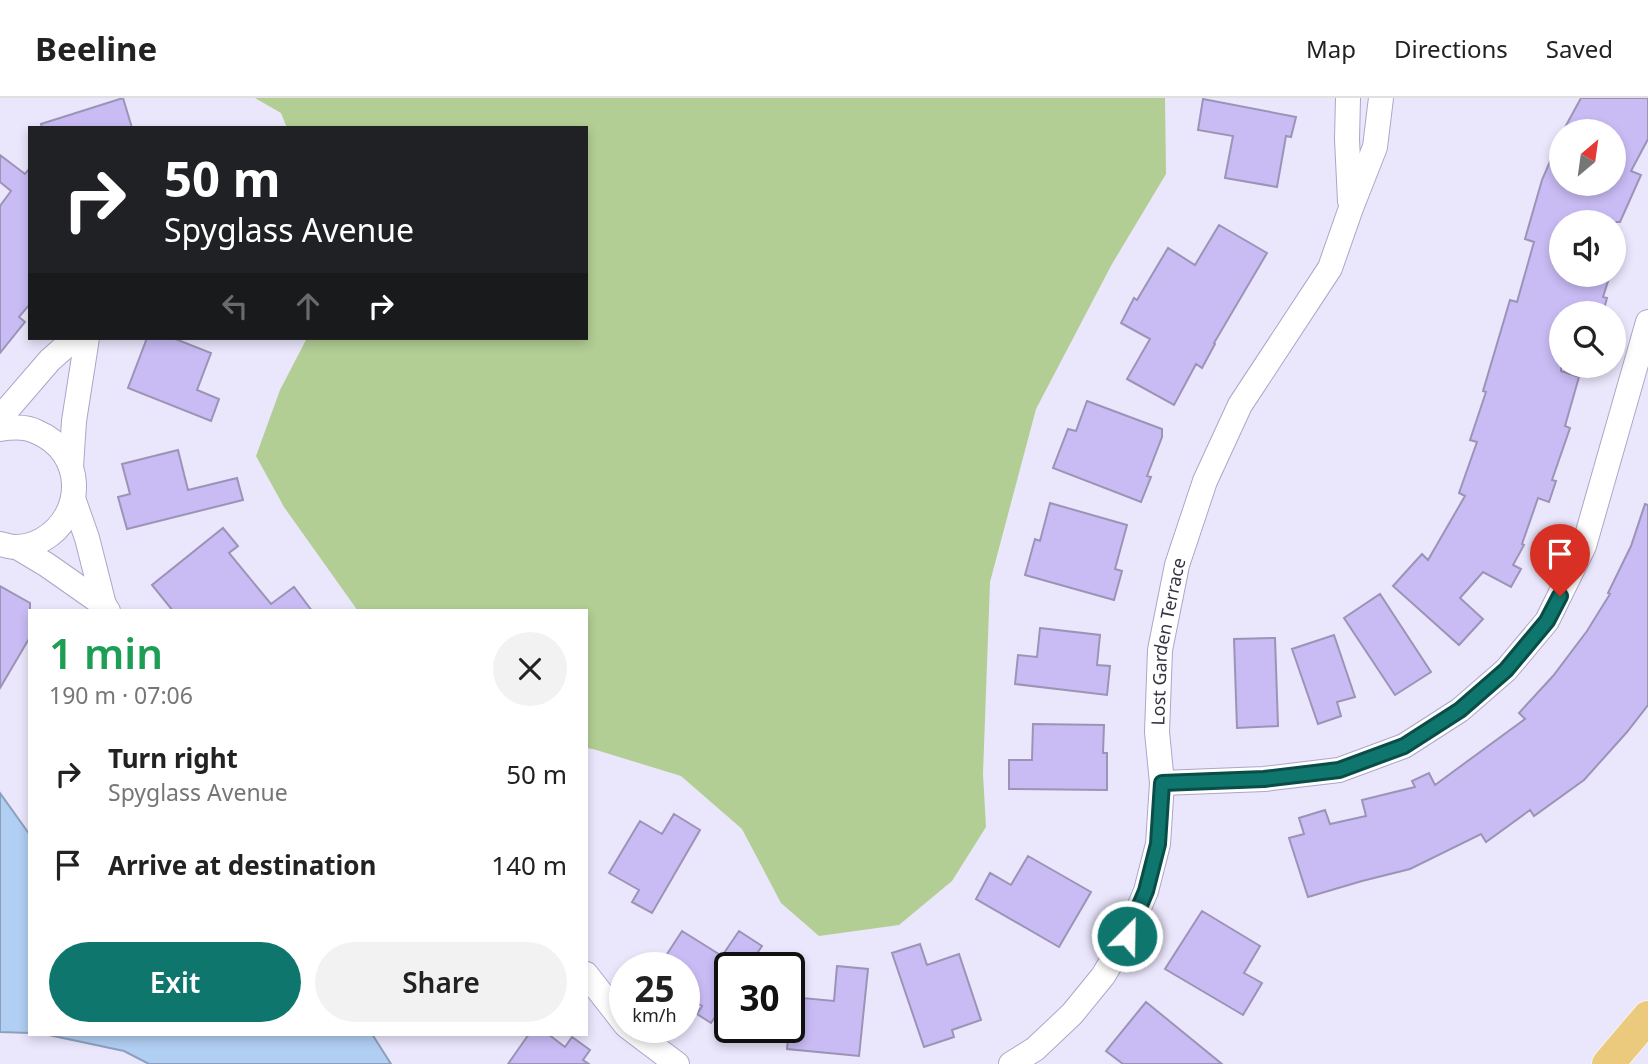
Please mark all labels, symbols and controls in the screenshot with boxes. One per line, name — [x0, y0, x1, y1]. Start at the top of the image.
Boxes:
text: Beeline — [35, 26, 157, 71]
text: Map — [1306, 32, 1356, 65]
text: Directions — [1394, 32, 1508, 65]
text: Saved — [1546, 32, 1613, 65]
north arrow — [1549, 119, 1626, 196]
map controls — [1549, 119, 1626, 378]
text: 50 m — [164, 145, 281, 211]
icon: right — [49, 154, 140, 245]
text: Spyglass Avenue — [164, 208, 414, 251]
button: sound — [1549, 210, 1626, 287]
icon: left — [216, 287, 254, 325]
icon: ahead — [289, 287, 327, 325]
icon: right — [362, 287, 400, 325]
button: search — [1549, 301, 1626, 378]
pin — [1530, 524, 1590, 596]
icon: arrive — [1541, 535, 1579, 573]
street label: Lost Garden Terrace — [1145, 554, 1191, 726]
text: 1 min — [49, 624, 163, 681]
button: close — [493, 632, 567, 706]
text: 190 m · 07:06 — [49, 679, 193, 711]
text: Turn right — [108, 740, 238, 776]
icon: right — [49, 755, 87, 793]
text: 50 m — [506, 756, 567, 792]
text: Spyglass Avenue — [108, 776, 288, 808]
icon: arrive — [49, 846, 87, 884]
text: Arrive at destination — [108, 847, 377, 883]
text: 140 m — [491, 847, 567, 883]
position arrow — [1090, 899, 1164, 973]
button: Exit — [49, 942, 301, 1022]
button: Share — [315, 942, 567, 1022]
speed limit sign: 30 — [714, 952, 805, 1043]
text: 25 — [634, 965, 675, 1012]
text: km/h — [632, 1003, 677, 1027]

